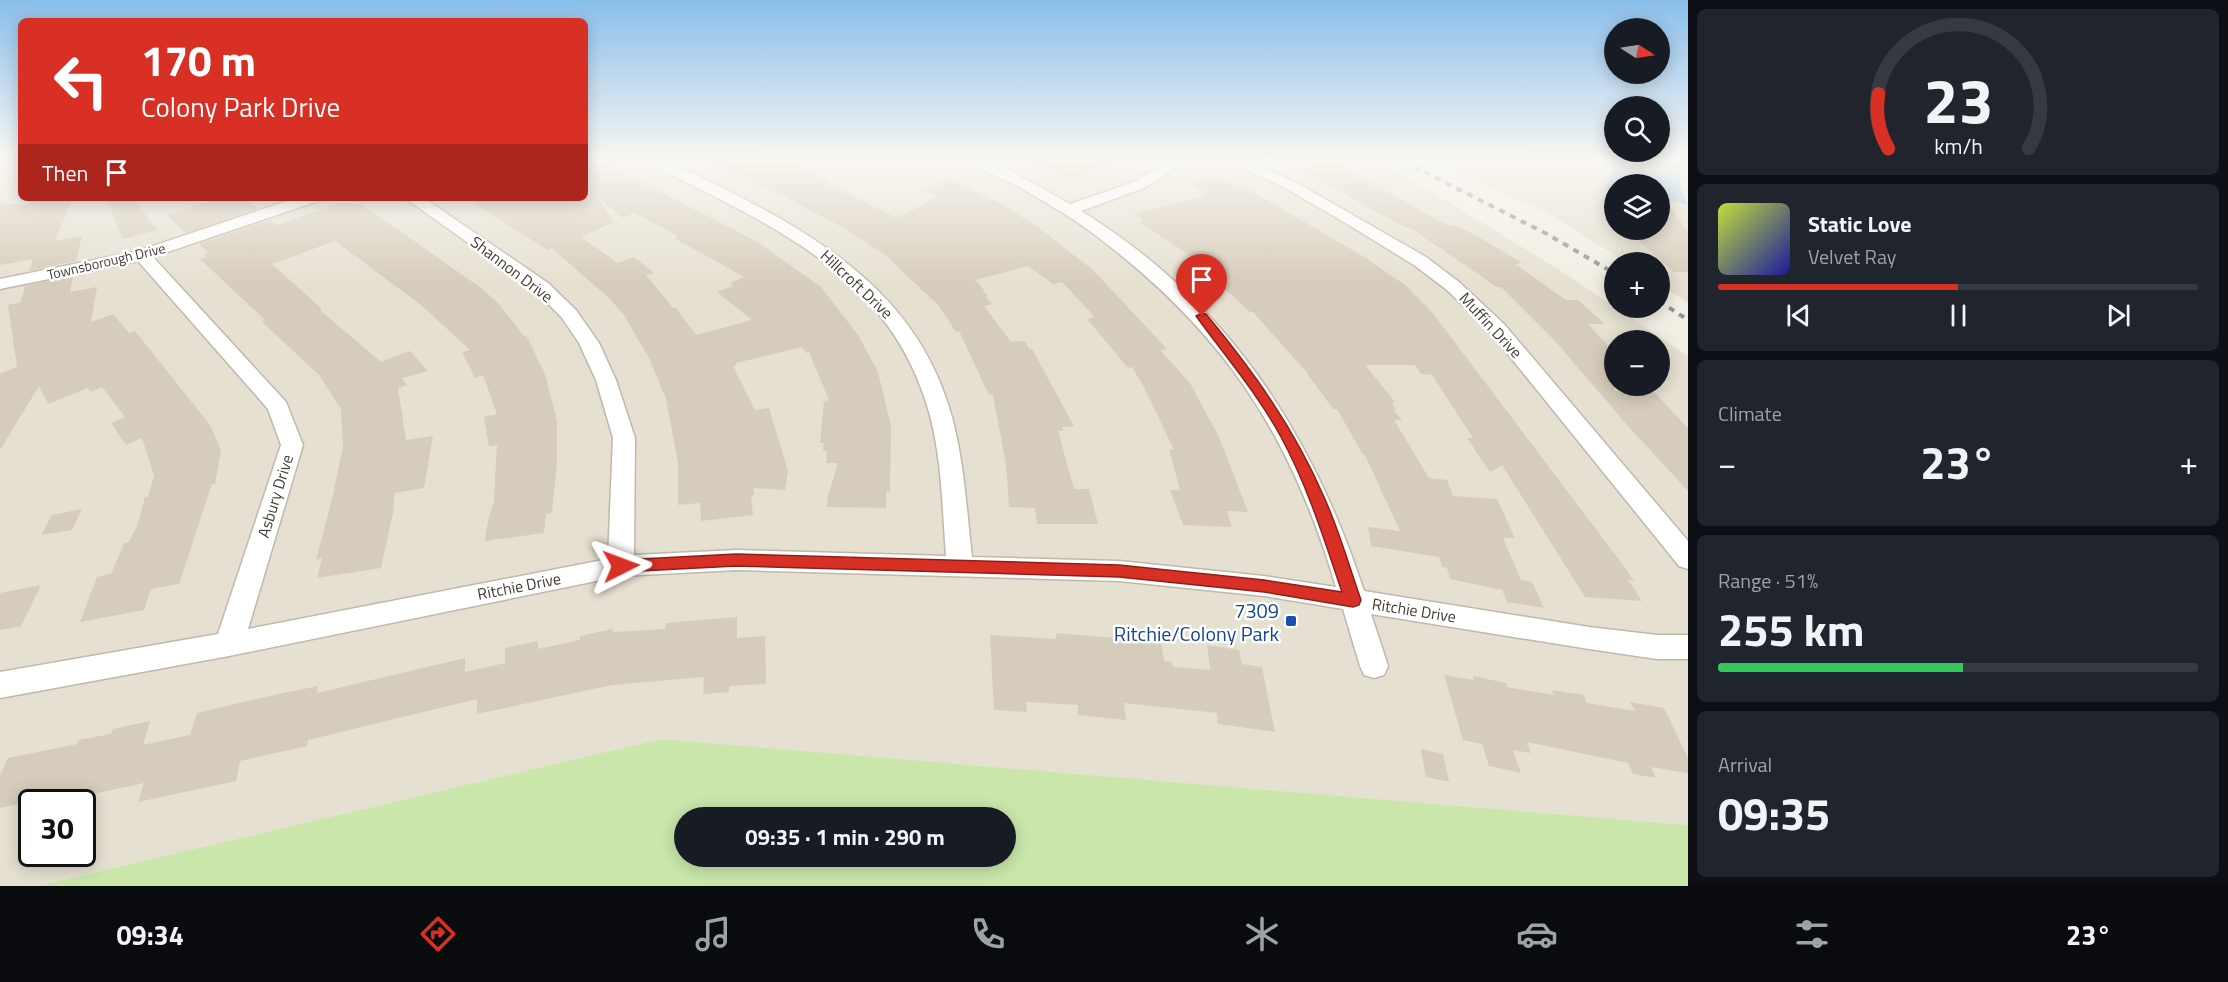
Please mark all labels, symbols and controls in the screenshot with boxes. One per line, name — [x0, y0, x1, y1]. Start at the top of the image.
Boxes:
north arrow — [1604, 18, 1670, 84]
map controls — [1604, 18, 1670, 396]
text: 170 m — [141, 28, 256, 92]
icon: left — [42, 42, 120, 120]
text: 23 — [1923, 52, 1993, 147]
text: Colony Park Drive — [141, 86, 340, 127]
button: search — [1604, 96, 1670, 162]
text: km/h — [1934, 131, 1982, 163]
text: Then — [42, 156, 88, 190]
icon: arrive — [100, 156, 133, 189]
button: layers — [1604, 174, 1670, 240]
text: Static Love — [1808, 207, 1911, 241]
street label: Shannon Drive — [466, 230, 558, 308]
street label: Townsborough Drive — [45, 237, 167, 285]
text: Velvet Ray — [1808, 241, 1897, 272]
street label: Hillcroft Drive — [815, 244, 899, 324]
button: + — [1604, 252, 1670, 318]
pin — [1176, 254, 1227, 316]
icon: arrive — [1185, 263, 1218, 296]
street label: Muffin Drive — [1454, 286, 1528, 364]
icon: previous — [1782, 299, 1815, 332]
icon: pause — [1942, 299, 1975, 332]
icon: next — [2102, 299, 2135, 332]
button: − — [1604, 330, 1670, 396]
text: Climate — [1718, 398, 1782, 429]
text: 23° — [1920, 428, 1996, 496]
text: − — [1718, 438, 1736, 488]
text: + — [2180, 438, 2198, 488]
street label: Asbury Drive — [251, 452, 299, 540]
position arrow — [589, 534, 653, 598]
text: Range · 51% — [1718, 565, 1818, 596]
street label: Ritchie Drive — [475, 566, 563, 606]
street label: Ritchie Drive — [1370, 592, 1458, 628]
place label: 7309 Ritchie/Colony Park — [1114, 595, 1279, 649]
text: 255 km — [1718, 595, 1864, 663]
marker: 7309 Ritchie/Colony Park — [1284, 614, 1298, 628]
text: Arrival — [1718, 749, 1772, 780]
text: 09:35 — [1718, 779, 1830, 847]
speed limit sign: 30 — [18, 789, 96, 867]
text: 09:35 · 1 min · 290 m — [745, 820, 945, 854]
icon: directions — [417, 913, 459, 955]
icon: music — [692, 913, 734, 955]
icon: phone — [967, 913, 1009, 955]
icon: climate — [1241, 913, 1283, 955]
icon: car — [1516, 913, 1558, 955]
icon: filters — [1791, 913, 1833, 955]
text: 09:34 — [116, 914, 184, 955]
text: 23° — [2066, 914, 2111, 955]

